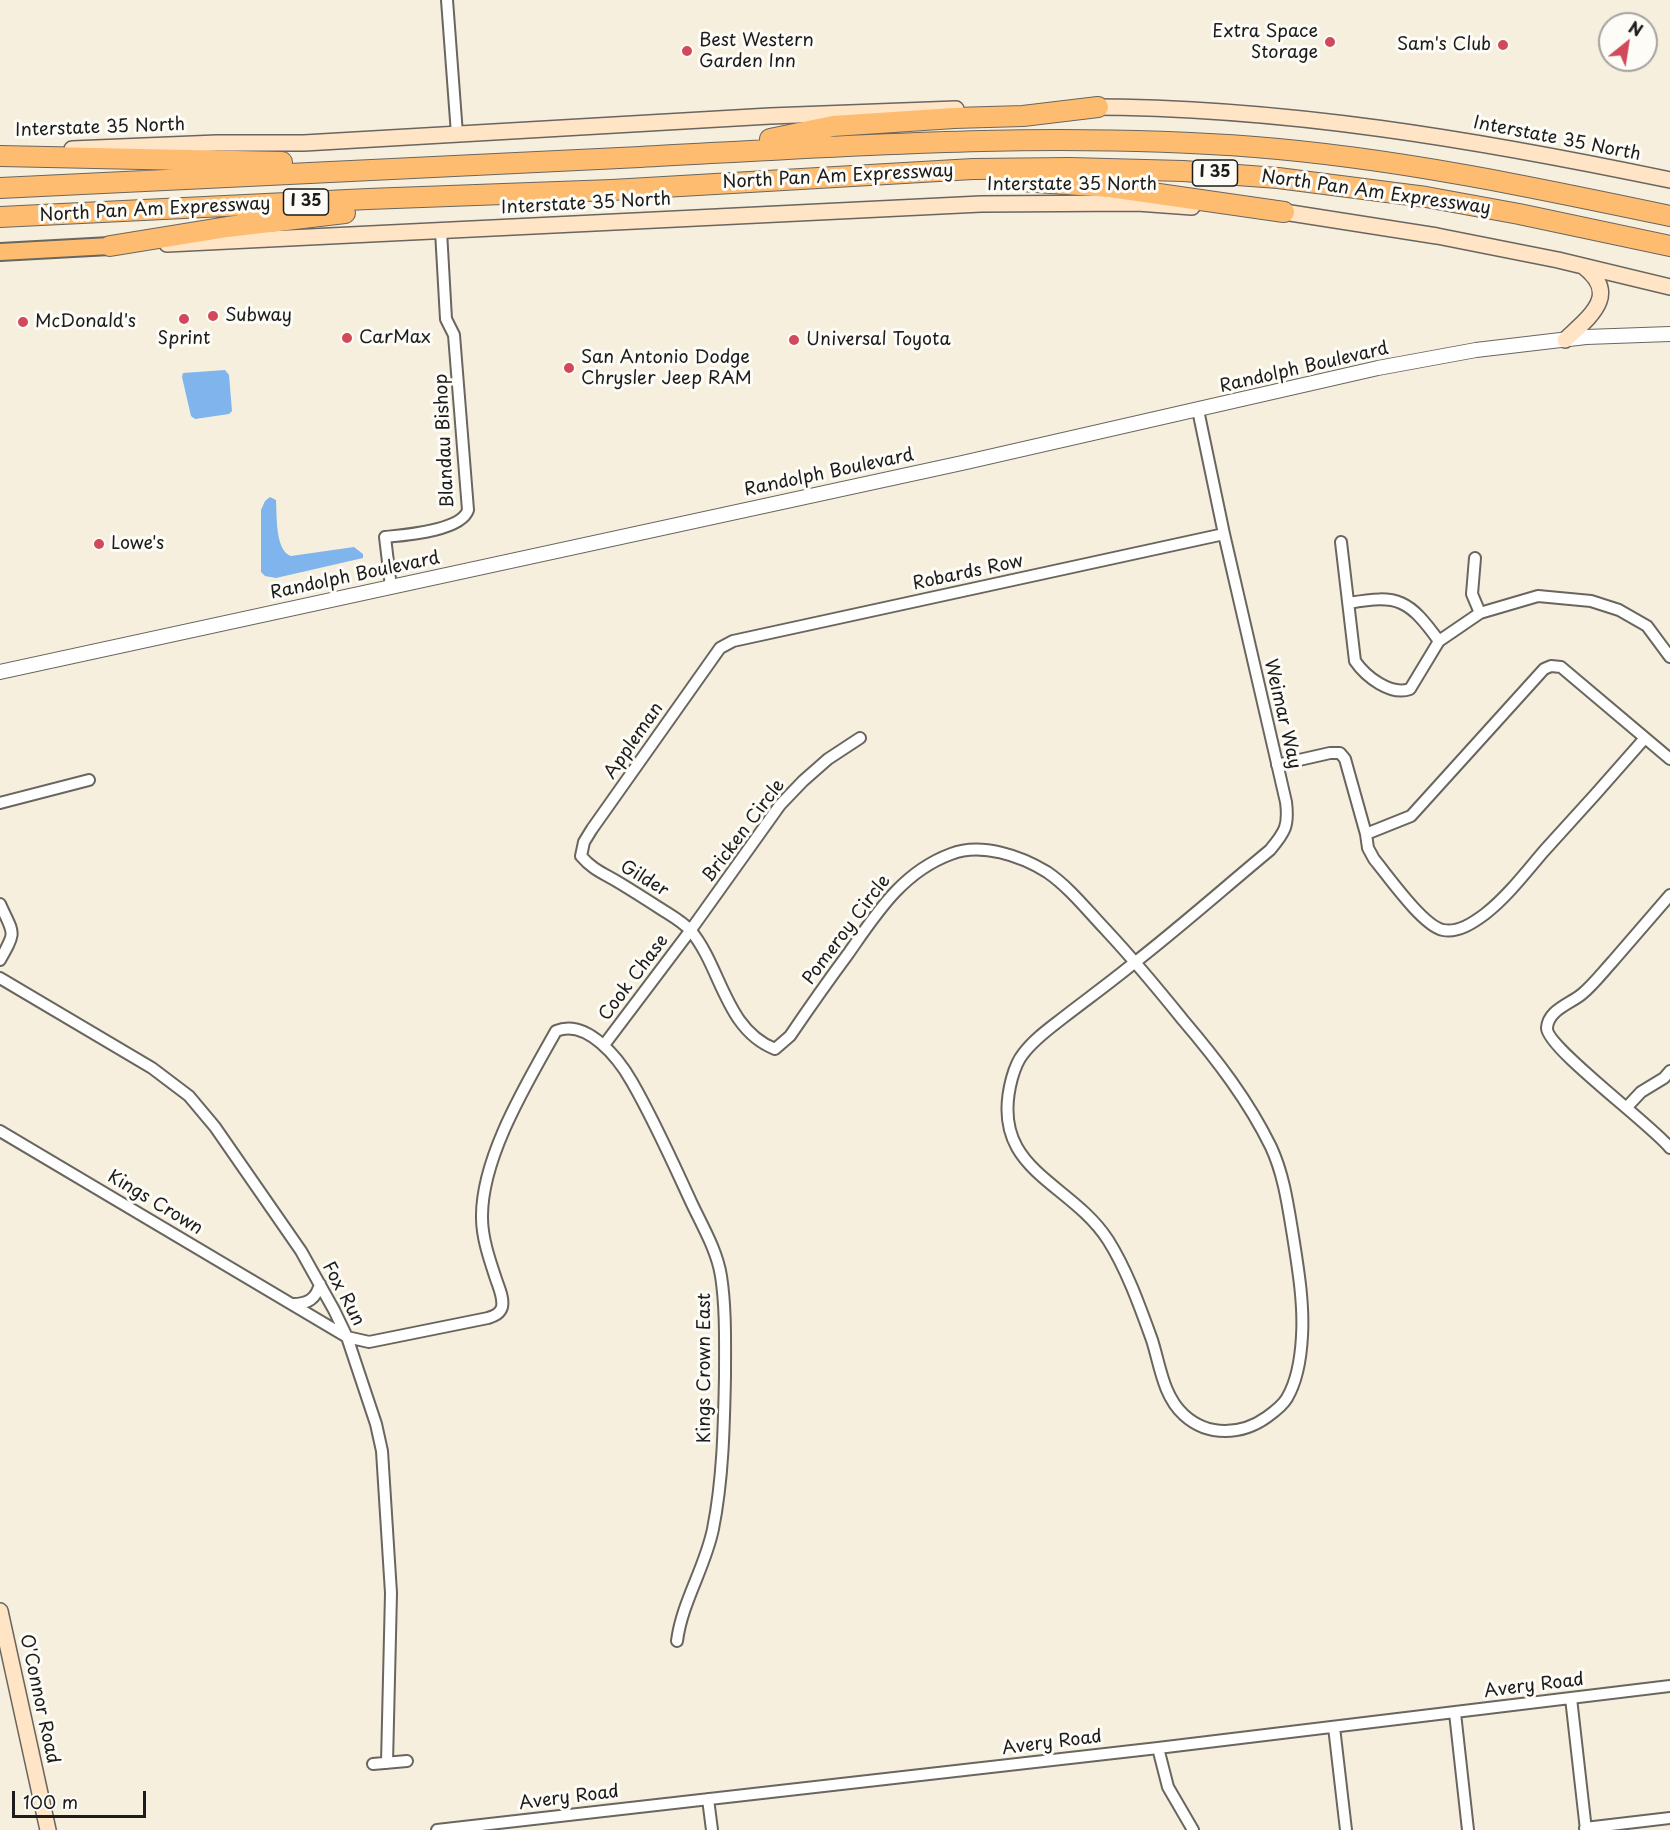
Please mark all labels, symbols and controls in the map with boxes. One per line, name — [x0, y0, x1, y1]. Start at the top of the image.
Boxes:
north arrow — [1598, 12, 1658, 72]
text: N — [1625, 15, 1647, 42]
place label: Extra Space Storage — [1212, 21, 1318, 63]
place label: Best Western Garden Inn — [699, 30, 814, 72]
place label: Sam's Club — [1397, 34, 1491, 56]
marker: Extra Space Storage — [1323, 35, 1337, 49]
marker: Sam's Club — [1496, 38, 1510, 52]
marker: Best Western Garden Inn — [680, 44, 694, 58]
street label: Interstate 35 North — [1471, 112, 1643, 166]
street label: Interstate 35 North — [15, 114, 185, 142]
street label: North Pan Am Expressway — [722, 160, 954, 194]
road number: I 35 — [1192, 160, 1238, 186]
street label: North Pan Am Expressway — [1260, 166, 1492, 220]
street label: Interstate 35 North — [987, 174, 1157, 196]
road number: I 35 — [284, 189, 328, 215]
street label: Interstate 35 North — [500, 189, 672, 219]
street label: North Pan Am Expressway — [39, 193, 271, 227]
place label: Subway — [225, 305, 292, 327]
marker: Subway — [206, 309, 220, 323]
place label: McDonald's — [35, 311, 136, 333]
marker: Sprint — [177, 312, 191, 326]
marker: McDonald's — [16, 315, 30, 329]
place label: CarMax — [359, 327, 431, 349]
place label: Sprint — [158, 328, 210, 350]
place label: Universal Toyota — [806, 329, 951, 351]
marker: CarMax — [340, 331, 354, 345]
marker: Universal Toyota — [787, 333, 801, 347]
street label: Randolph Boulevard — [1217, 338, 1391, 398]
place label: San Antonio Dodge Chrysler Jeep RAM — [581, 347, 752, 389]
marker: San Antonio Dodge Chrysler Jeep RAM — [562, 361, 576, 375]
street label: Blandau Bishop — [431, 373, 459, 509]
street label: Randolph Boulevard — [742, 444, 916, 502]
place label: Lowe's — [111, 533, 164, 555]
marker: Lowe's — [92, 537, 106, 551]
street label: Randolph Boulevard — [268, 547, 442, 605]
street label: Robards Row — [911, 551, 1025, 595]
street label: Weimar Way — [1259, 657, 1305, 771]
street label: Appleman — [600, 699, 668, 783]
street label: Bricken Circle — [698, 775, 790, 887]
street label: Gilder — [616, 856, 672, 902]
street label: Pomeroy Circle — [799, 871, 895, 989]
street label: Cook Chase — [595, 931, 673, 1025]
street label: Kings Crown — [103, 1166, 207, 1240]
street label: Fox Run — [317, 1258, 369, 1330]
street label: Kings Crown East — [694, 1293, 716, 1443]
street label: O'Connor Road — [15, 1632, 63, 1766]
street label: Avery Road — [1483, 1669, 1585, 1703]
street label: Avery Road — [1001, 1726, 1103, 1760]
scale bar — [15, 1779, 148, 1817]
street label: Avery Road — [518, 1781, 620, 1815]
text: 100 m — [23, 1788, 78, 1815]

